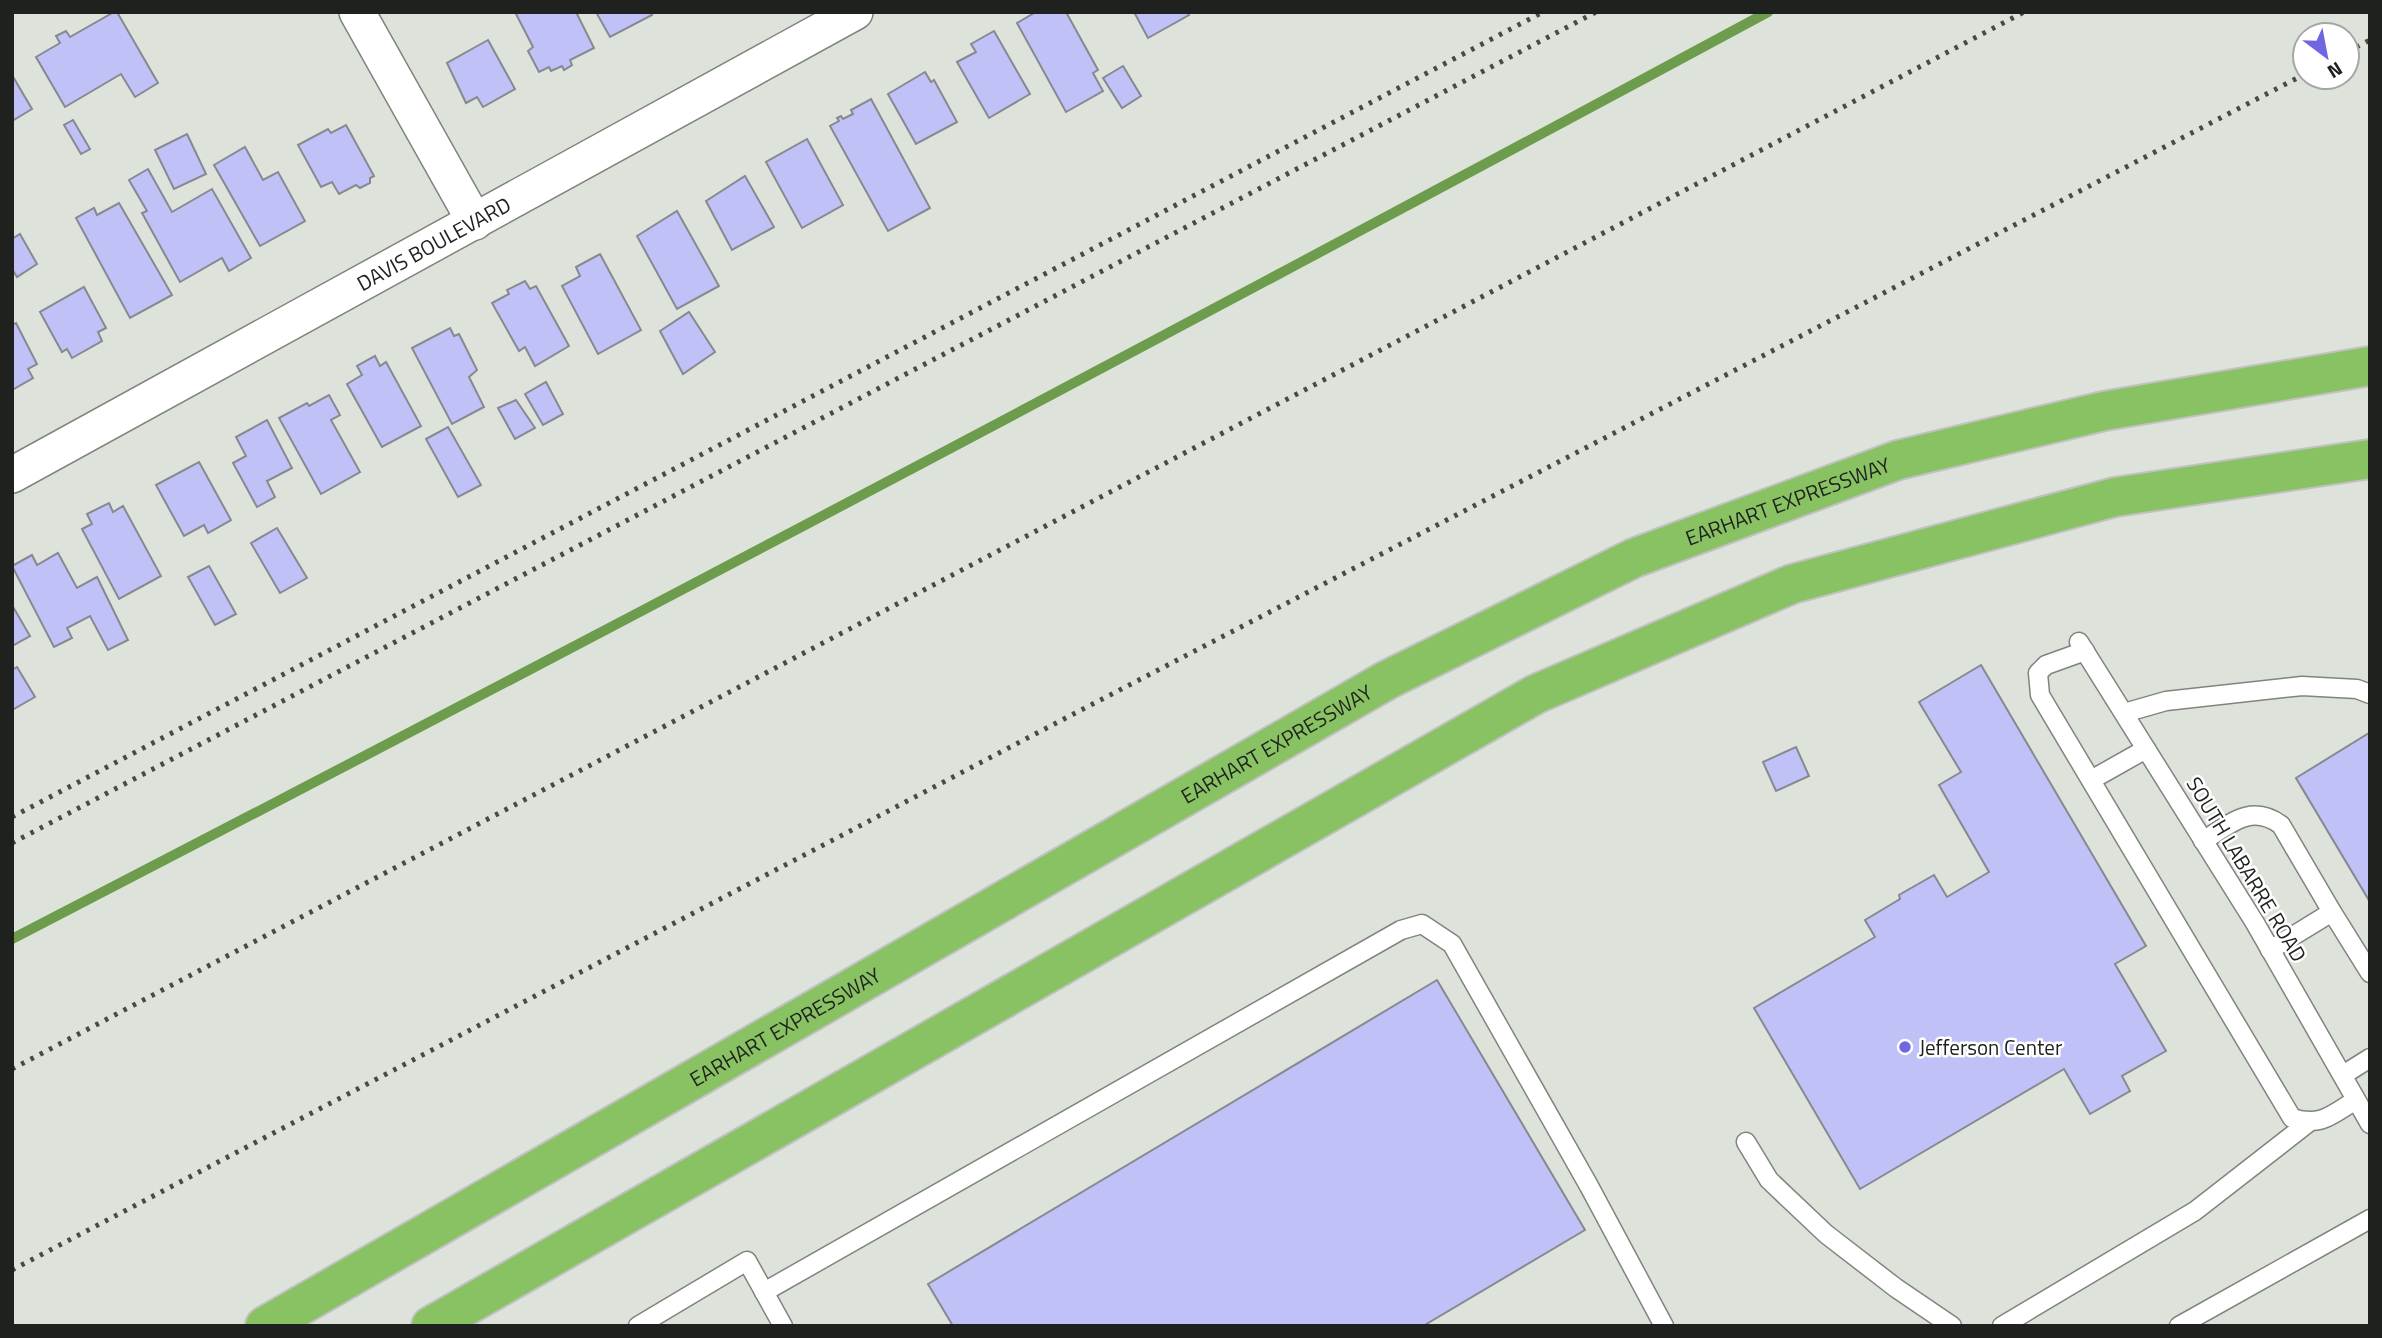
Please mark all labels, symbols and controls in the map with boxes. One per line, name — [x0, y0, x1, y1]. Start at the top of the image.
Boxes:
north arrow — [2291, 21, 2361, 91]
text: N — [2322, 55, 2349, 87]
street label: DAVIS BOULEVARD — [351, 188, 516, 299]
street label: EARHART EXPRESSWAY — [1681, 448, 1895, 554]
street label: EARHART EXPRESSWAY — [1175, 676, 1379, 812]
street label: SOUTH LABARRE ROAD — [2179, 770, 2315, 968]
street label: EARHART EXPRESSWAY — [683, 958, 887, 1094]
place label: Jefferson Center — [1919, 1031, 2062, 1063]
marker: Jefferson Center — [1897, 1039, 1913, 1055]

